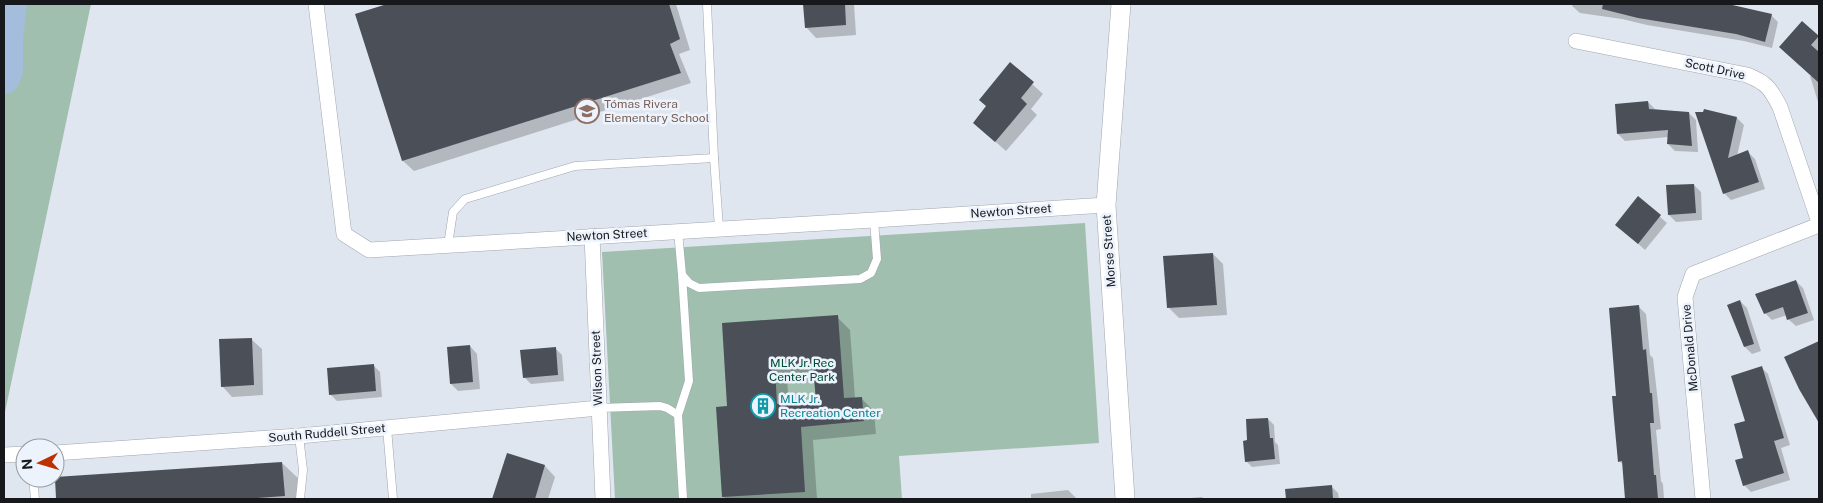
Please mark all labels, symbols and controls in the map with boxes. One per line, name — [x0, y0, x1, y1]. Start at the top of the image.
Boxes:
street label: Scott Drive — [1684, 56, 1747, 82]
place label: Tómas Rivera Elementary School — [604, 97, 710, 125]
school or university icon: Tómas Rivera Elementary School — [574, 98, 600, 124]
street label: Newton Street — [970, 201, 1052, 221]
street label: Morse Street — [1099, 214, 1119, 288]
street label: Newton Street — [566, 226, 648, 244]
street label: McDonald Drive — [1679, 303, 1701, 392]
street label: Wilson Street — [589, 330, 605, 406]
park label: MLK Jr. Rec Center Park — [769, 356, 835, 384]
place label: MLK Jr. Recreation Center — [780, 392, 881, 420]
building icon: MLK Jr. Recreation Center — [750, 393, 776, 419]
street label: South Ruddell Street — [268, 421, 386, 445]
north arrow — [15, 438, 65, 488]
text: N — [19, 458, 35, 470]

